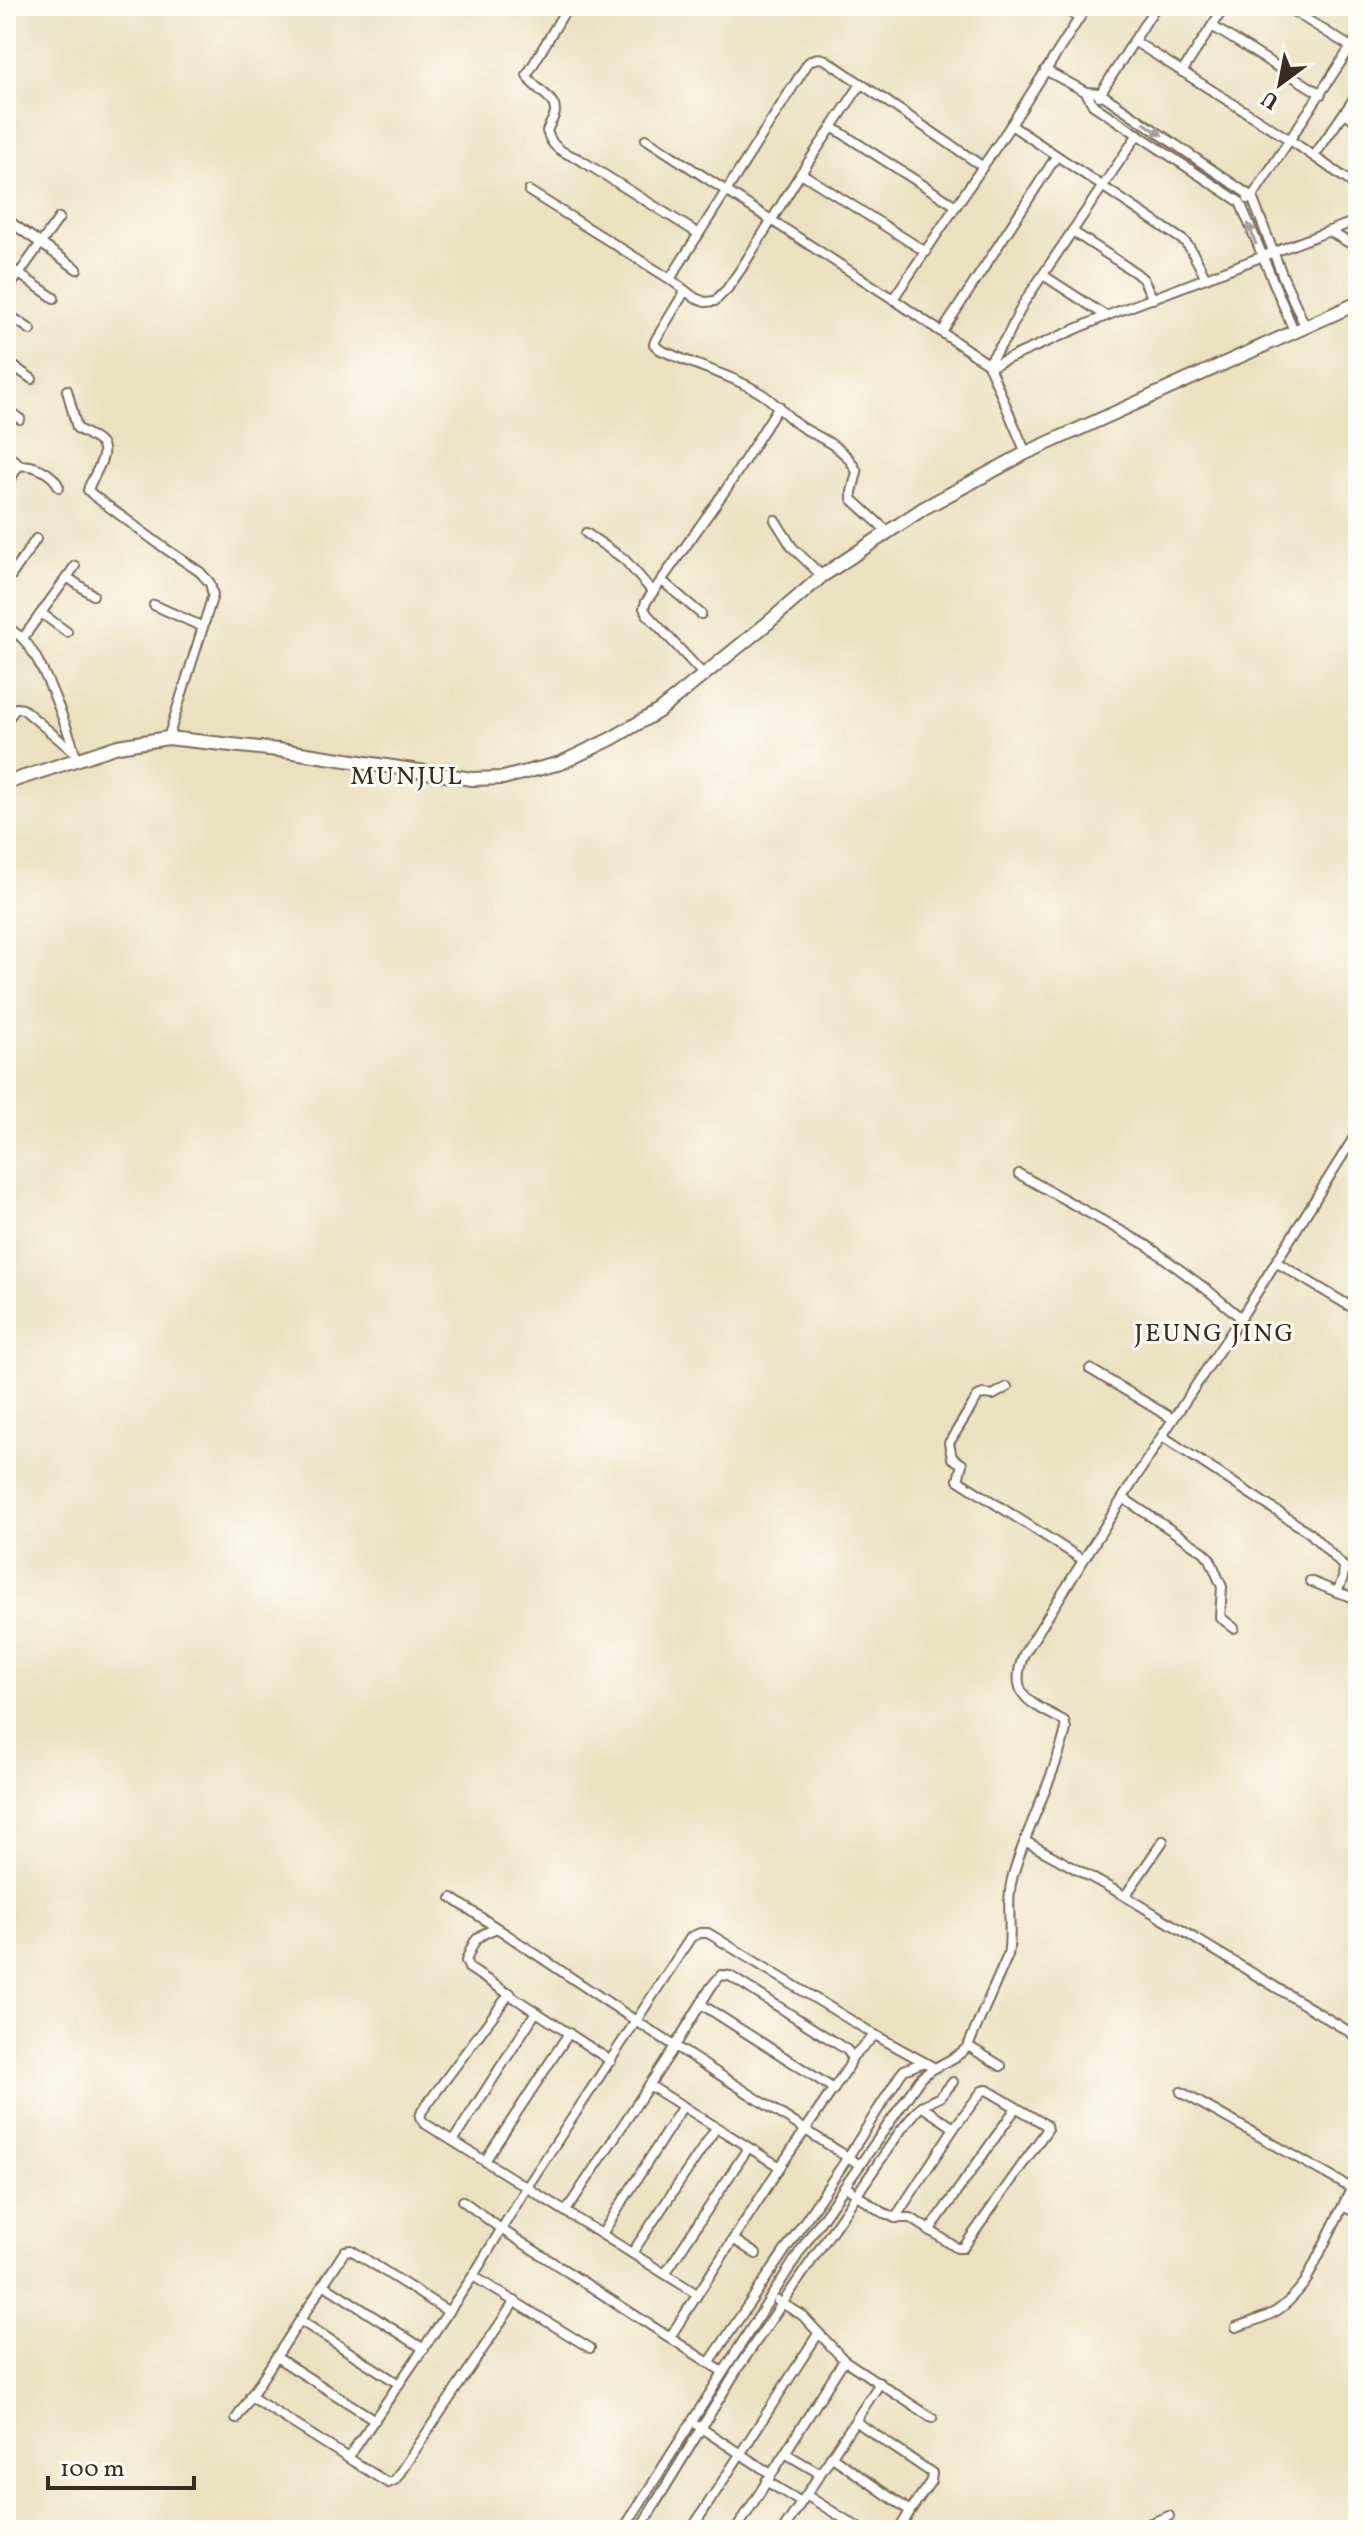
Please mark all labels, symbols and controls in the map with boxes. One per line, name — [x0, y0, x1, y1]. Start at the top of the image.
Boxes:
north arrow — [1240, 44, 1320, 124]
text: U — [1256, 82, 1285, 116]
one-way arrow — [1142, 121, 1163, 136]
one-way arrow — [1245, 221, 1258, 245]
district label: MUNJUL — [350, 759, 464, 795]
district label: JEUNG JING — [1134, 1316, 1296, 1352]
scale bar — [48, 2440, 194, 2490]
text: 100 m — [60, 2453, 125, 2487]

